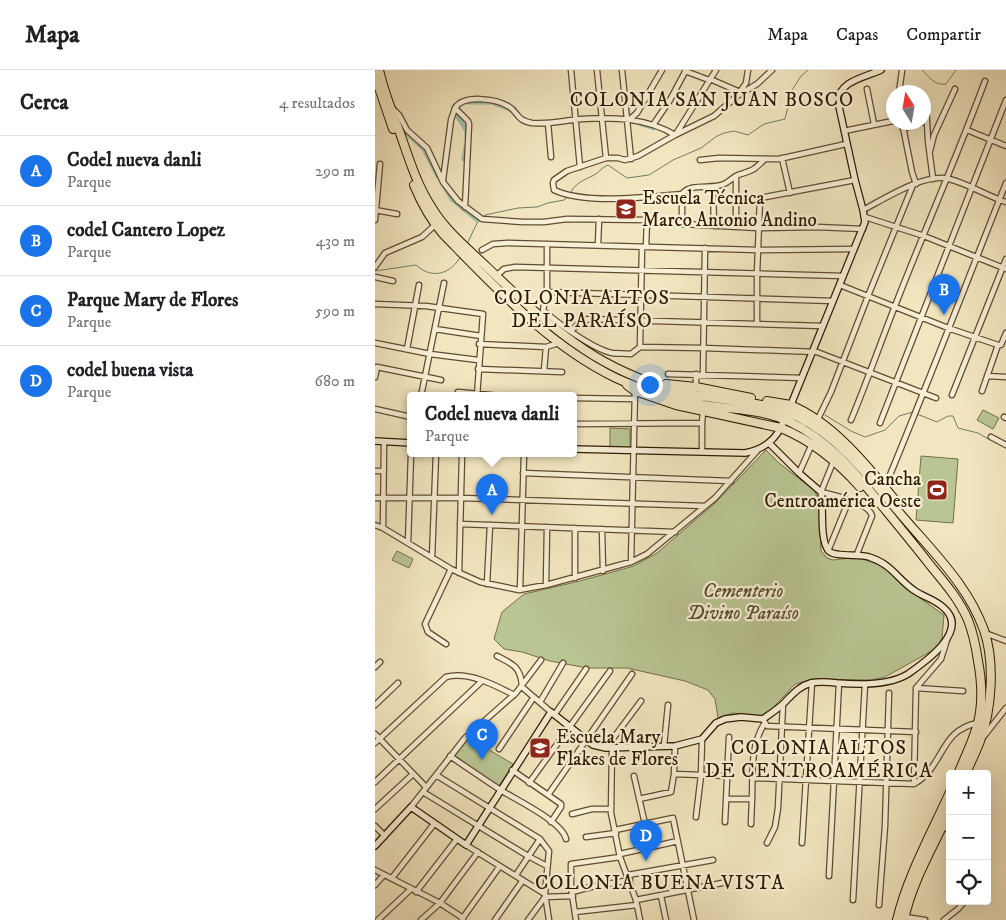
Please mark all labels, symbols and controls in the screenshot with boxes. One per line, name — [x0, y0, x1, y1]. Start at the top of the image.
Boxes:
text: Mapa — [25, 20, 79, 50]
text: Mapa — [767, 24, 808, 46]
text: Capas — [836, 24, 878, 46]
text: Compartir — [906, 24, 981, 46]
north arrow — [886, 85, 931, 130]
district label: COLONIA SAN JUAN BOSCO — [570, 88, 854, 113]
text: Cerca — [20, 90, 68, 116]
text: 4 resultados — [279, 93, 355, 113]
text: Codel nueva danli — [67, 149, 201, 172]
text: A — [31, 161, 41, 181]
text: 290 m — [315, 161, 355, 181]
text: Parque — [67, 172, 111, 192]
place label: Escuela Técnica Marco Antonio Andino — [642, 187, 817, 232]
school or university icon: Escuela Técnica Marco Antonio Andino — [614, 197, 638, 221]
text: codel Cantero Lopez — [67, 219, 225, 242]
text: B — [31, 231, 41, 251]
text: 430 m — [316, 231, 355, 251]
text: Parque — [67, 242, 111, 262]
pin: B — [928, 274, 960, 315]
district label: COLONIA ALTOS DEL PARAÍSO — [494, 286, 670, 334]
text: Parque Mary de Flores — [67, 289, 238, 312]
text: C — [31, 301, 41, 321]
text: 590 m — [315, 301, 355, 321]
text: Parque — [67, 312, 111, 332]
text: codel buena vista — [67, 359, 193, 382]
text: D — [30, 371, 42, 391]
text: 680 m — [315, 371, 355, 391]
your location — [637, 372, 663, 398]
text: Parque — [67, 382, 111, 402]
popup — [407, 392, 577, 457]
text: Codel nueva danli — [425, 403, 559, 426]
text: Parque — [425, 426, 469, 446]
place label: Cancha Centroamérica Oeste — [764, 468, 921, 513]
pin: A — [476, 474, 508, 515]
sports icon: Cancha Centroamérica Oeste — [925, 478, 949, 502]
park label: Cementerio Divino Paraíso — [687, 580, 799, 625]
pin: C — [466, 719, 498, 760]
place label: Escuela Mary Flakes de Flores — [556, 726, 678, 771]
school or university icon: Escuela Mary Flakes de Flores — [528, 736, 552, 760]
district label: COLONIA ALTOS DE CENTROAMÉRICA — [705, 736, 933, 784]
map controls — [946, 770, 991, 905]
button: + — [946, 770, 991, 815]
button: − — [946, 815, 991, 860]
pin: D — [630, 820, 662, 861]
button: locate — [946, 860, 991, 905]
district label: COLONIA BUENA VISTA — [535, 871, 785, 896]

